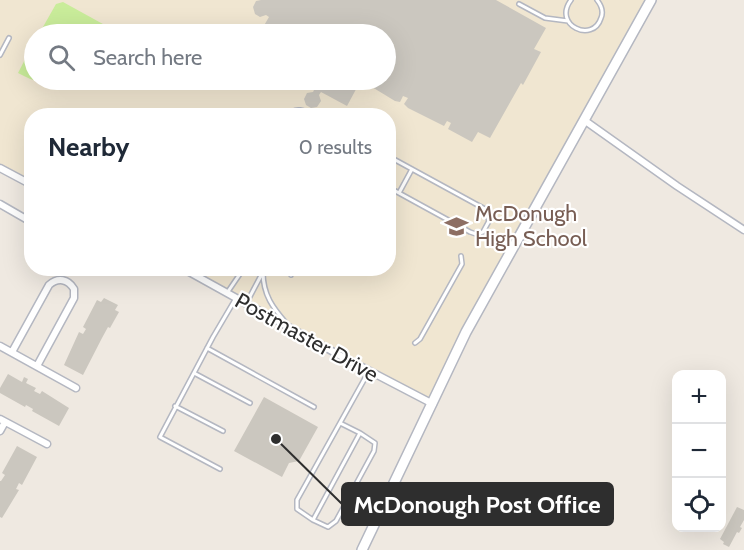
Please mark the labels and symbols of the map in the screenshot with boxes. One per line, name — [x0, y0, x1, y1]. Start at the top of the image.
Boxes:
place label: McDonugh High School — [475, 200, 588, 252]
school or university icon: McDonugh High School — [444, 213, 470, 239]
street label: Postmaster Drive — [230, 287, 383, 388]
callout: McDonough Post Office — [342, 483, 613, 525]
text: McDonough Post Office — [353, 490, 601, 519]

